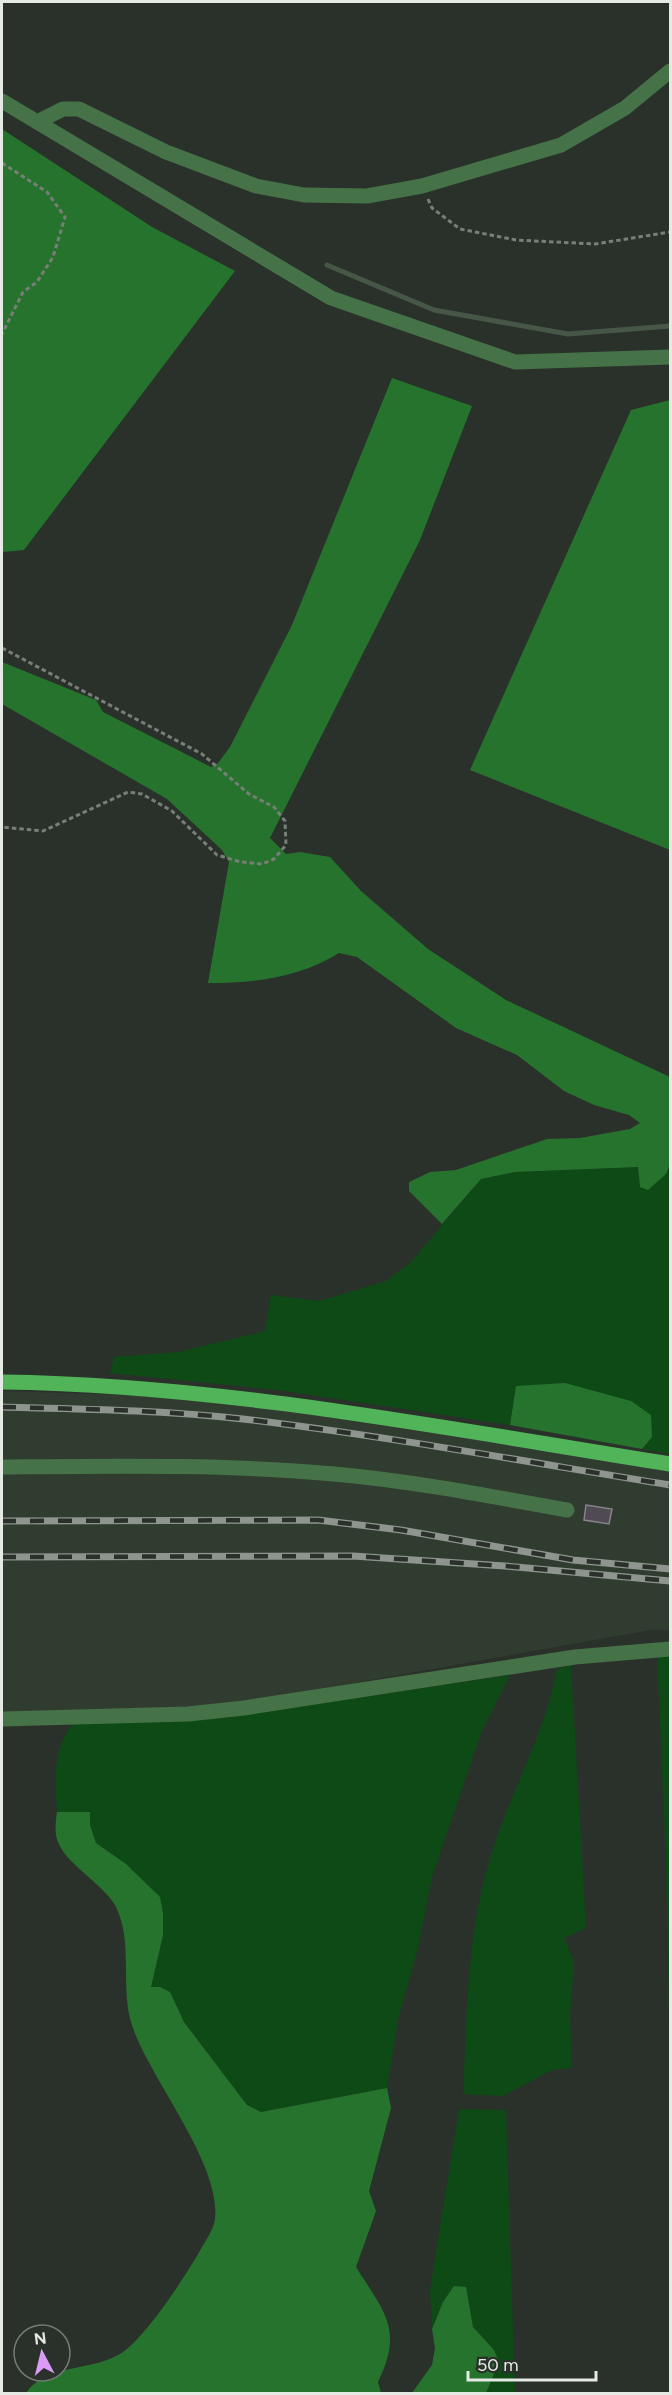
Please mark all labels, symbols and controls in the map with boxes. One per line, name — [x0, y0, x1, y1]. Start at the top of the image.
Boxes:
north arrow — [12, 2323, 72, 2383]
text: N — [33, 2328, 48, 2349]
scale bar — [468, 2344, 596, 2382]
text: 50 m — [477, 2354, 519, 2376]

